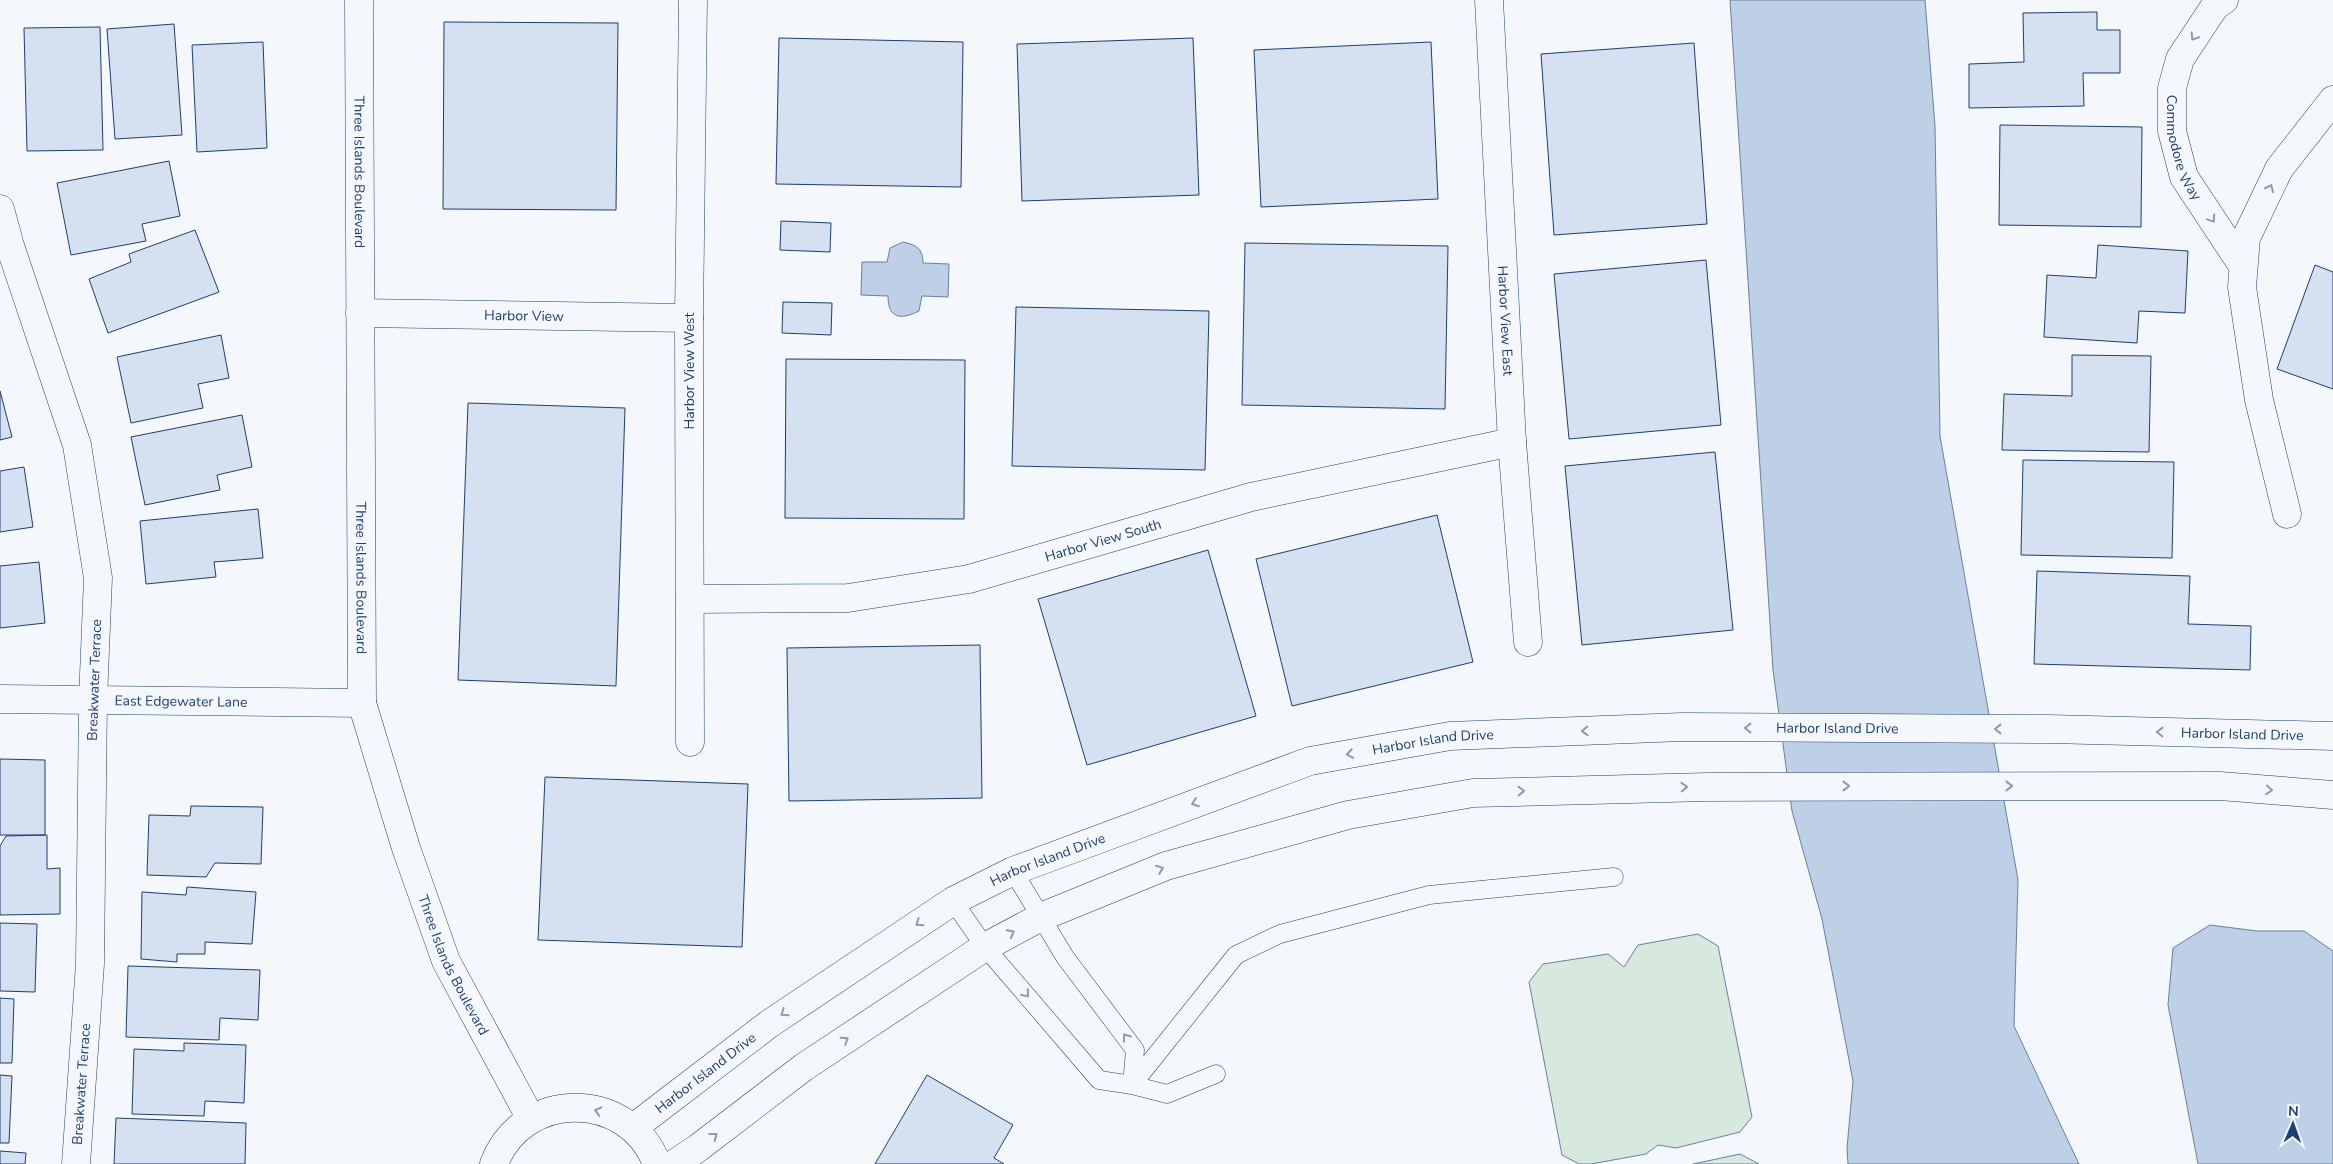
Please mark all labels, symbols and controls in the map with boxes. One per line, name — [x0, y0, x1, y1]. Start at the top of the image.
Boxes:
one-way arrow — [2191, 32, 2201, 41]
street label: Commodore Way — [2162, 95, 2206, 205]
street label: Three Islands Boulevard — [349, 96, 369, 248]
one-way arrow — [2264, 184, 2274, 193]
one-way arrow — [2206, 214, 2215, 223]
street label: Harbor View East — [1493, 265, 1518, 376]
street label: Harbor View — [484, 306, 564, 326]
street label: Harbor View West — [680, 312, 699, 429]
street label: Three Islands Boulevard — [351, 502, 371, 654]
street label: Harbor View South — [1043, 515, 1164, 566]
street label: Breakwater Terrace — [83, 619, 106, 741]
street label: East Edgewater Lane — [114, 691, 248, 712]
street label: Harbor Island Drive — [1776, 719, 1899, 738]
one-way arrow — [1744, 723, 1752, 733]
street label: Harbor Island Drive — [2181, 723, 2304, 745]
one-way arrow — [1994, 724, 2002, 734]
street label: Harbor Island Drive — [1371, 725, 1494, 760]
one-way arrow — [1581, 726, 1589, 736]
one-way arrow — [2156, 727, 2164, 737]
one-way arrow — [1346, 749, 1355, 759]
one-way arrow — [1843, 781, 1851, 791]
one-way arrow — [2006, 781, 2013, 791]
one-way arrow — [1680, 782, 1688, 792]
one-way arrow — [2265, 784, 2273, 795]
one-way arrow — [1518, 786, 1526, 797]
one-way arrow — [1192, 797, 1200, 807]
street label: Harbor Island Drive — [987, 829, 1108, 891]
one-way arrow — [1155, 865, 1164, 875]
street label: Three Islands Boulevard — [413, 892, 493, 1039]
one-way arrow — [915, 917, 925, 926]
one-way arrow — [1005, 930, 1014, 940]
one-way arrow — [1020, 989, 1029, 998]
one-way arrow — [780, 1007, 789, 1017]
street label: Breakwater Terrace — [68, 1023, 95, 1146]
street label: Harbor Island Drive — [651, 1028, 760, 1118]
one-way arrow — [1123, 1034, 1131, 1043]
one-way arrow — [839, 1037, 848, 1046]
north arrow — [2268, 1099, 2318, 1149]
text: N — [2288, 1102, 2299, 1121]
one-way arrow — [594, 1106, 603, 1117]
one-way arrow — [708, 1134, 717, 1142]

